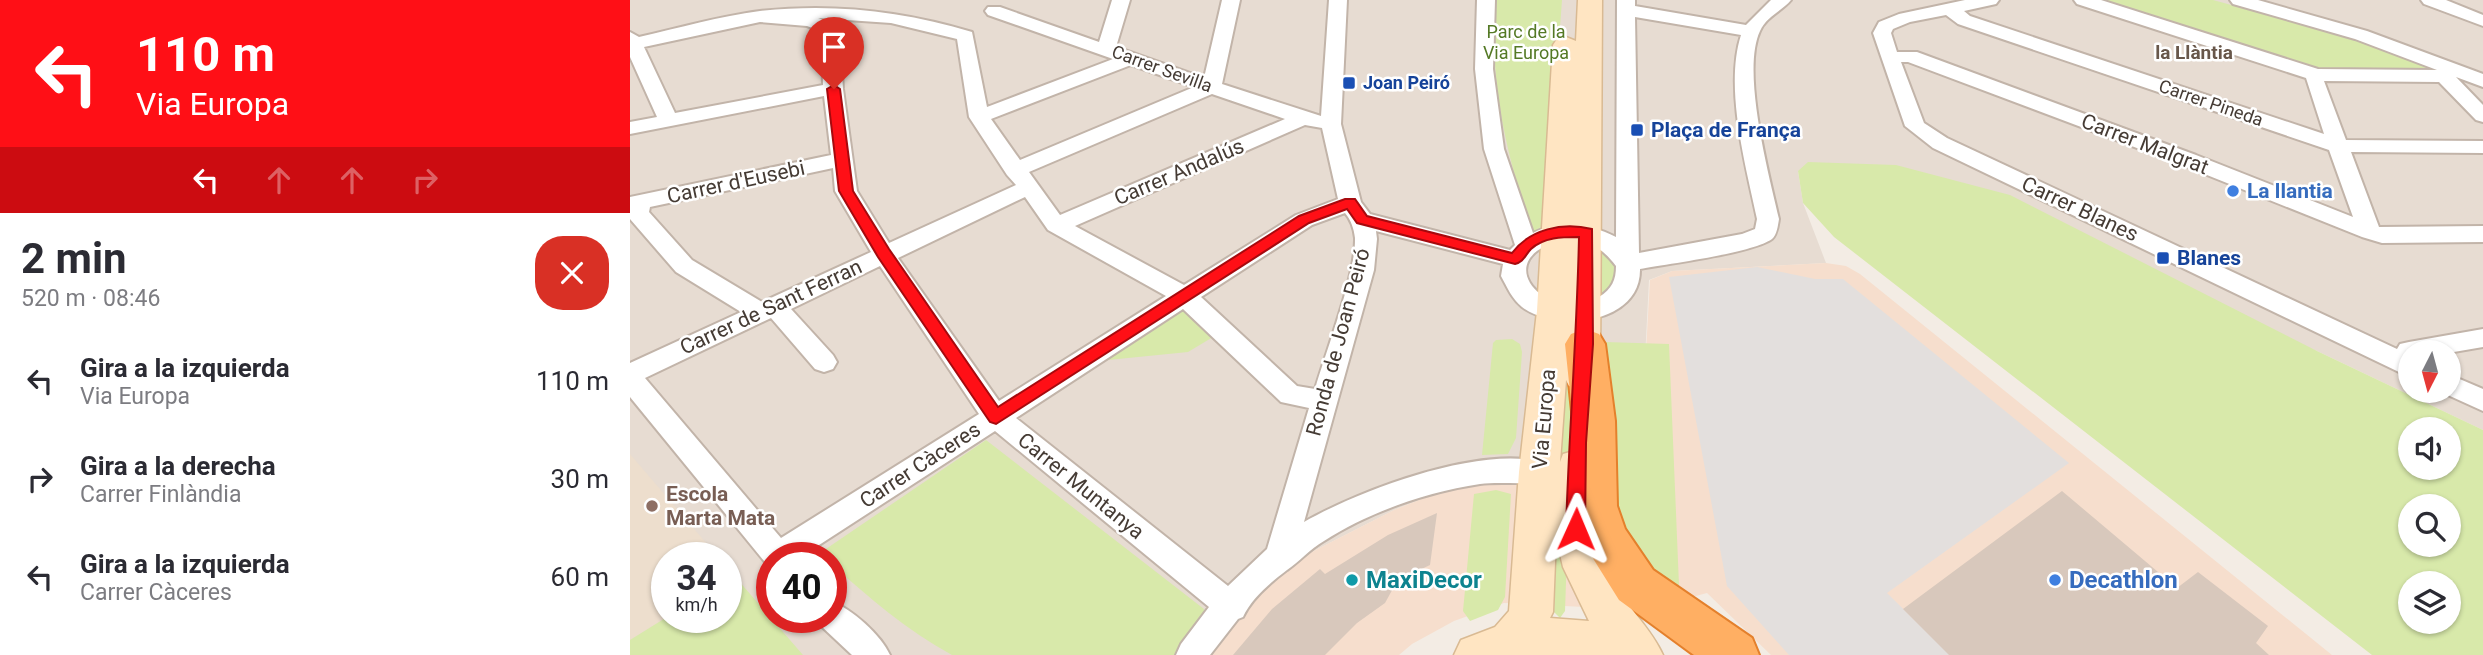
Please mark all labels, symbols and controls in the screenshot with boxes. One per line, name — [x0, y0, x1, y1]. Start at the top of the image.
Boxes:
pin — [804, 17, 864, 89]
park label: Parc de la Via Europa — [1483, 21, 1569, 63]
text: 110 m — [136, 26, 275, 83]
icon: left — [21, 28, 112, 119]
icon: arrive — [815, 28, 853, 66]
street label: Carrer Sevilla — [1109, 41, 1215, 96]
district label: la Llàntia — [2155, 41, 2233, 64]
place label: Joan Peiró — [1363, 72, 1450, 93]
marker: Joan Peiró — [1341, 75, 1357, 91]
street label: Carrer Pineda — [2156, 75, 2266, 130]
text: Via Europa — [136, 85, 289, 123]
street label: Carrer Malgrat — [2078, 109, 2212, 179]
place label: Plaça de França — [1651, 118, 1801, 142]
marker: Plaça de França — [1629, 122, 1645, 138]
street label: Carrer Andalús — [1110, 134, 1248, 210]
street label: Carrer d'Eusebi — [665, 156, 807, 208]
icon: left — [187, 161, 225, 199]
icon: ahead — [260, 161, 298, 199]
icon: ahead — [333, 161, 371, 199]
icon: right — [406, 161, 444, 199]
street label: Carrer Blanes — [2018, 172, 2142, 246]
place label: La llantia — [2247, 179, 2333, 203]
marker: La llantia — [2225, 183, 2241, 199]
text: 2 min — [21, 234, 127, 283]
button: close — [535, 236, 609, 310]
street label: Ronda de Joan Peiró — [1301, 246, 1375, 438]
place label: Blanes — [2177, 246, 2241, 270]
marker: Blanes — [2155, 250, 2171, 266]
street label: Carrer de Sant Ferran — [676, 254, 866, 360]
text: 520 m · 08:46 — [21, 285, 160, 312]
north arrow — [2398, 340, 2460, 402]
map controls — [2398, 340, 2461, 634]
text: Gira a la izquierda — [80, 353, 290, 383]
icon: left — [21, 362, 59, 400]
text: 110 m — [536, 366, 609, 396]
street label: Via Europa — [1528, 368, 1560, 470]
text: Via Europa — [80, 383, 190, 410]
street label: Carrer Càceres — [855, 417, 985, 513]
button: sound — [2398, 417, 2461, 480]
street label: Carrer Muntanya — [1013, 428, 1149, 544]
text: Gira a la derecha — [80, 451, 276, 481]
icon: right — [21, 460, 59, 498]
text: 30 m — [551, 464, 609, 494]
text: Carrer Finlàndia — [80, 481, 241, 508]
place label: Escola Marta Mata — [666, 482, 775, 530]
position arrow — [1539, 492, 1613, 566]
button: search — [2398, 494, 2461, 557]
marker: Escola Marta Mata — [644, 498, 660, 514]
speed limit sign: 40 — [756, 542, 847, 633]
text: Gira a la izquierda — [80, 549, 290, 579]
icon: left — [21, 558, 59, 596]
text: 34 — [676, 558, 717, 599]
text: 60 m — [551, 562, 609, 592]
place label: MaxiDecor — [1366, 566, 1482, 594]
place label: Decathlon — [2069, 566, 2178, 594]
button: layers — [2398, 571, 2461, 634]
marker: MaxiDecor — [1344, 572, 1360, 588]
marker: Decathlon — [2047, 572, 2063, 588]
text: Carrer Càceres — [80, 579, 232, 606]
text: km/h — [675, 594, 718, 615]

